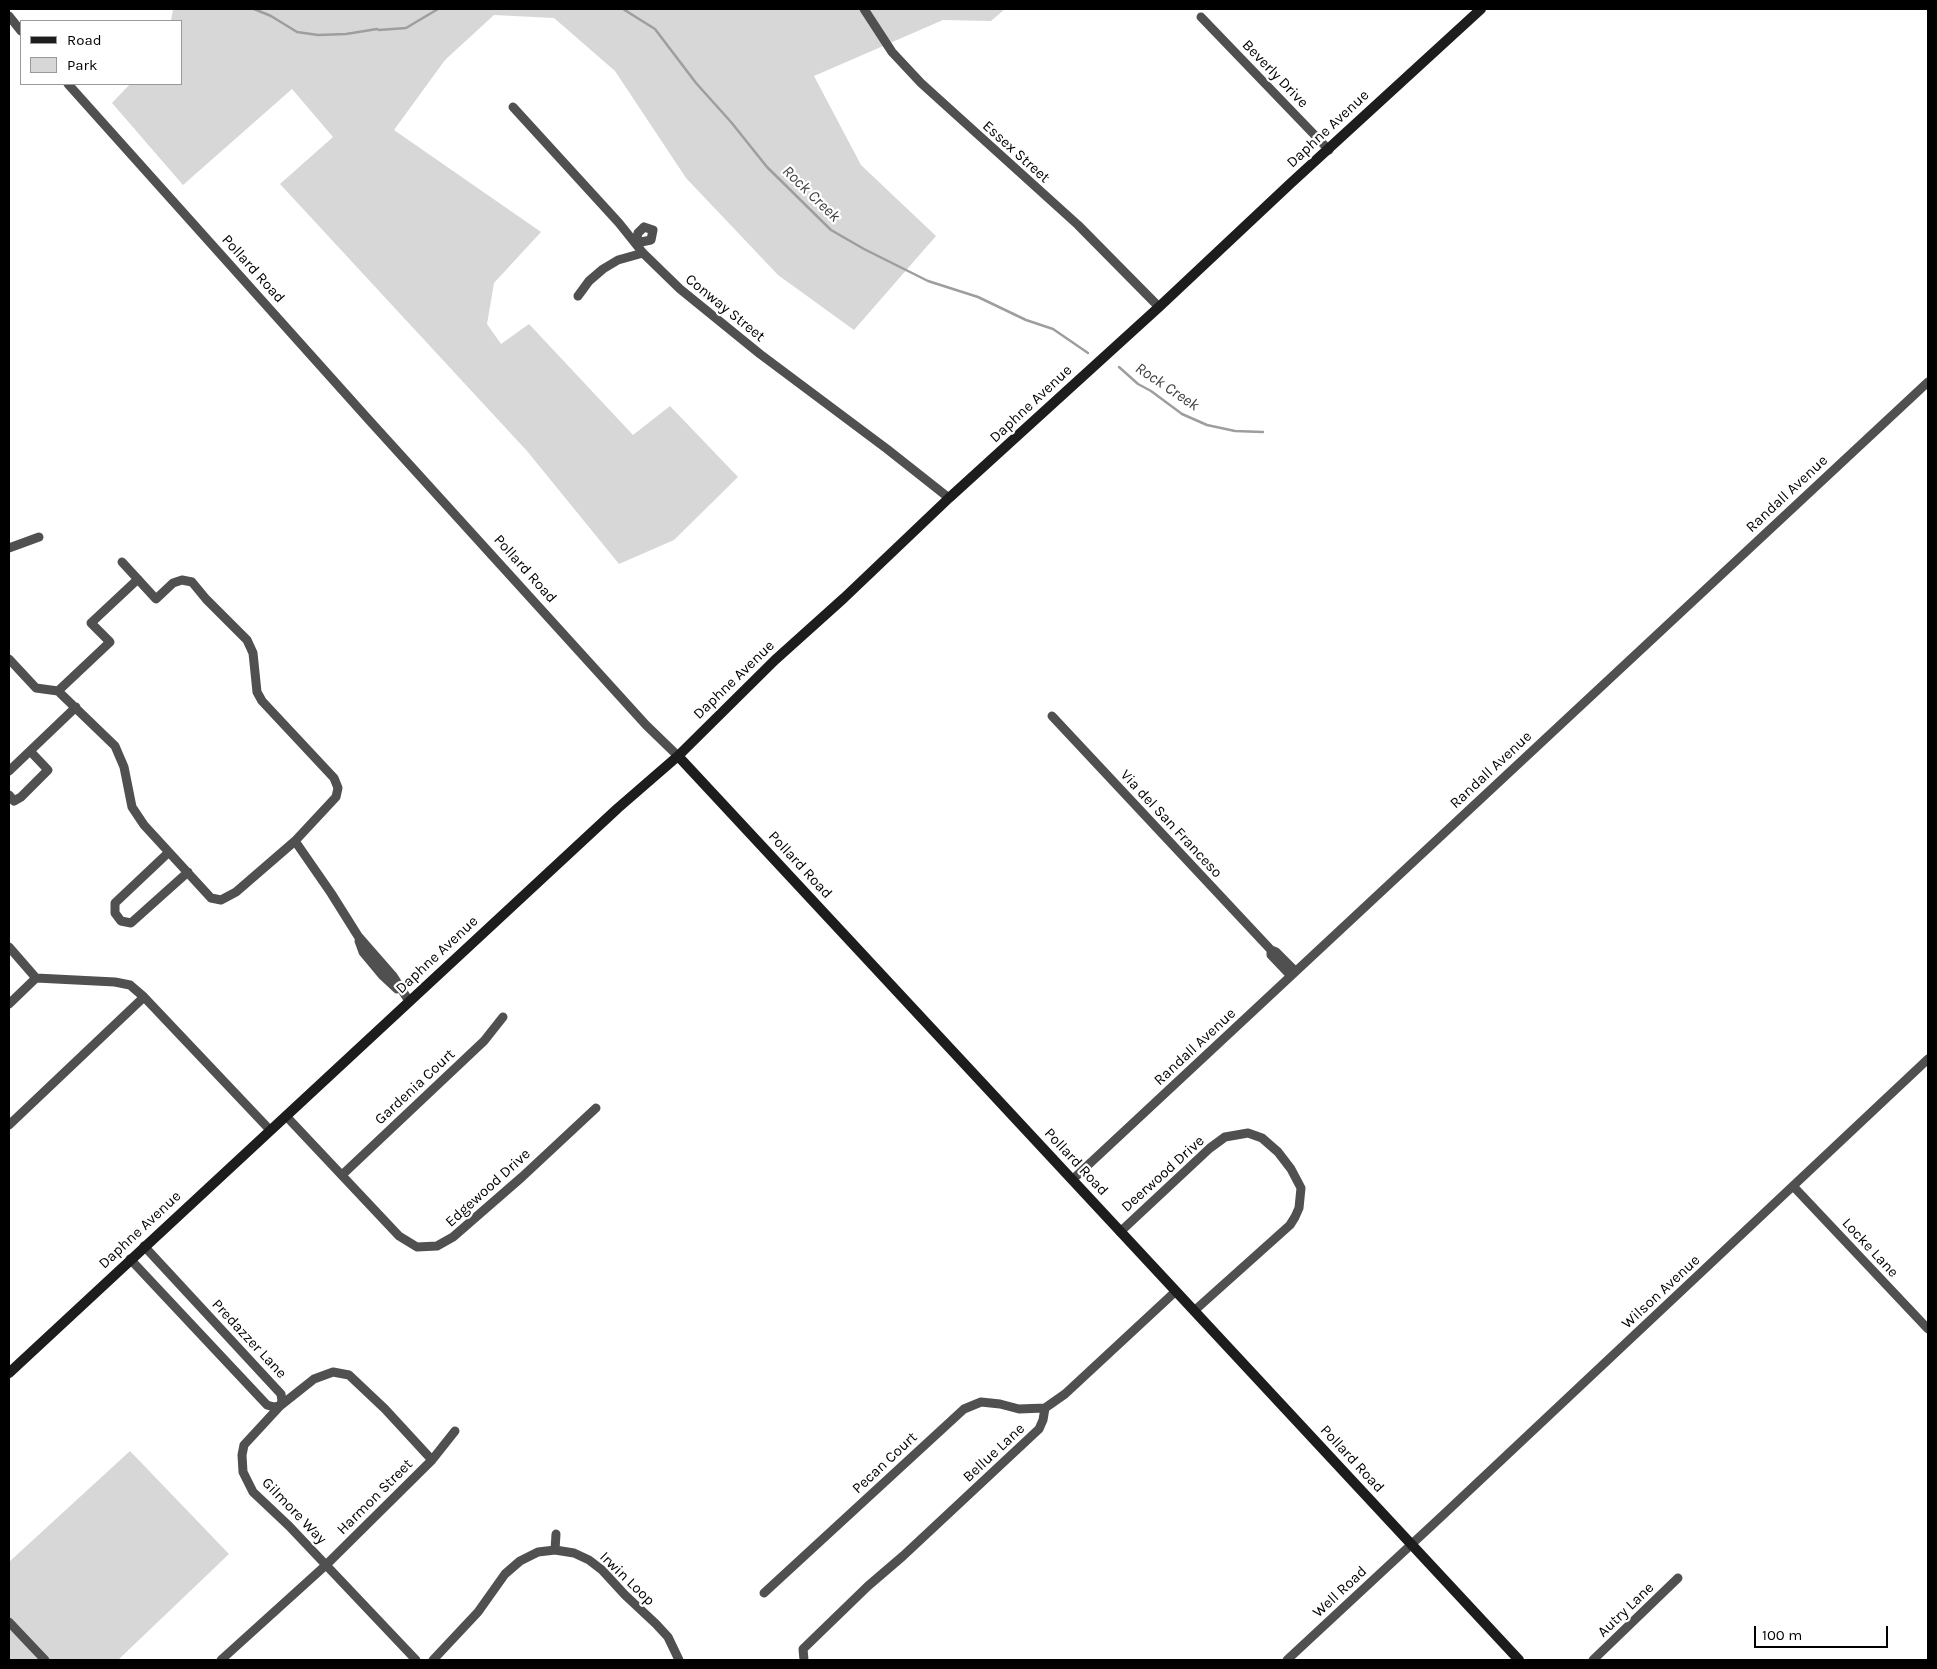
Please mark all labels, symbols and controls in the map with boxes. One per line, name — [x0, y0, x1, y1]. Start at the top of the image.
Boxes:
legend — [20, 20, 182, 85]
text: Road — [67, 31, 102, 49]
street label: Beverly Drive — [1238, 36, 1312, 112]
text: Park — [67, 56, 97, 74]
street label: Daphne Avenue — [1283, 86, 1373, 172]
street label: Essex Street — [979, 117, 1053, 187]
water label: Rock Creek — [778, 162, 844, 226]
street label: Pollard Road — [218, 231, 288, 307]
street label: Conway Street — [682, 270, 768, 346]
water label: Rock Creek — [1131, 359, 1203, 415]
street label: Daphne Avenue — [986, 361, 1076, 447]
street label: Randall Avenue — [1742, 452, 1832, 536]
street label: Pollard Road — [490, 531, 560, 607]
street label: Daphne Avenue — [690, 637, 778, 723]
street label: Randall Avenue — [1446, 728, 1536, 812]
street label: Via del San Franceso — [1116, 766, 1226, 882]
street label: Pollard Road — [764, 828, 836, 902]
street label: Daphne Avenue — [392, 912, 482, 998]
street label: Randall Avenue — [1150, 1005, 1240, 1089]
street label: Gardenia Court — [371, 1045, 459, 1129]
street label: Pollard Road — [1040, 1125, 1112, 1199]
street label: Deerwood Drive — [1118, 1132, 1208, 1216]
street label: Edgewood Drive — [442, 1145, 534, 1231]
street label: Daphne Avenue — [95, 1187, 185, 1273]
street label: Locke Lane — [1838, 1215, 1902, 1281]
street label: Wilson Avenue — [1618, 1251, 1704, 1333]
street label: Predazzer Lane — [208, 1296, 290, 1382]
street label: Bellue Lane — [959, 1420, 1029, 1486]
street label: Pollard Road — [1316, 1422, 1388, 1496]
street label: Pecan Court — [849, 1428, 921, 1498]
street label: Harmon Street — [333, 1455, 417, 1539]
street label: Gilmore Way — [258, 1474, 330, 1548]
street label: Irwin Loop — [596, 1548, 658, 1610]
street label: Well Road — [1309, 1563, 1371, 1621]
street label: Autry Lane — [1594, 1579, 1658, 1641]
scale bar — [1757, 1616, 1891, 1648]
text: 100 m — [1762, 1626, 1802, 1644]

